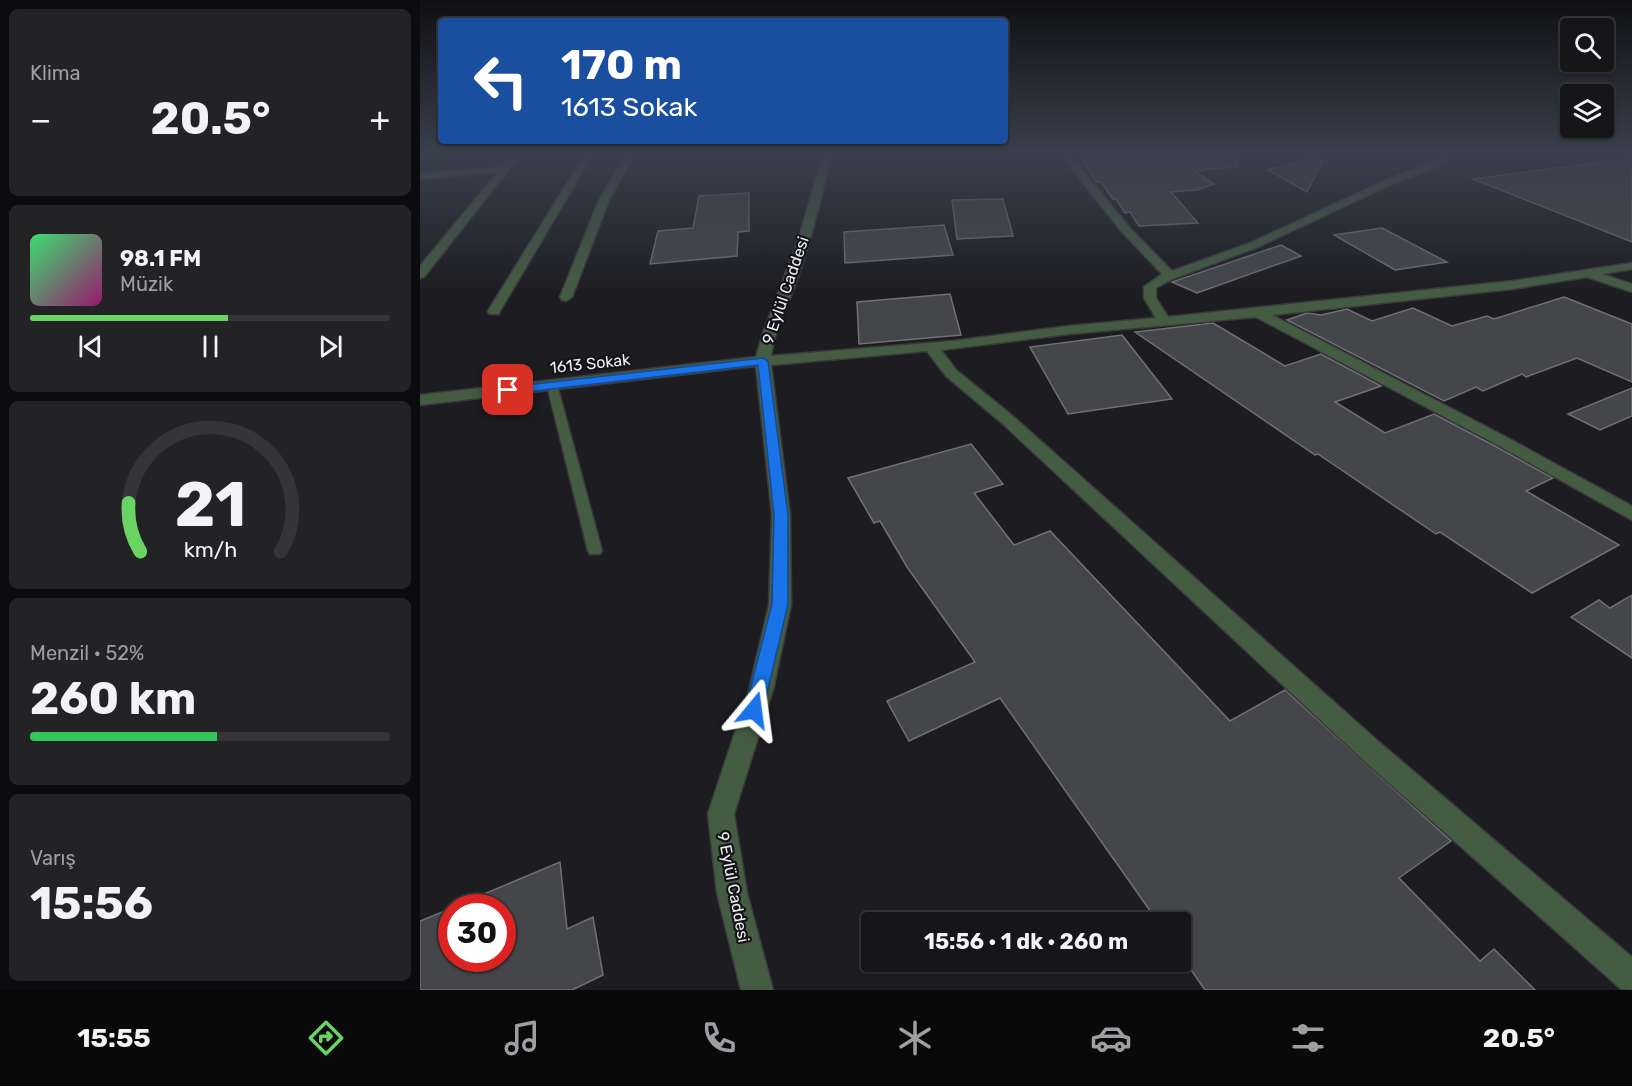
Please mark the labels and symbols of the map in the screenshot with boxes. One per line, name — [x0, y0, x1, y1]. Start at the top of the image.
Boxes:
street label: 9 Eylül Caddesi — [758, 234, 813, 346]
street label: 1613 Sokak — [549, 350, 632, 377]
pin — [482, 364, 533, 415]
position arrow — [722, 678, 786, 742]
street label: 9 Eylül Caddesi — [713, 830, 754, 944]
speed limit sign: 30 — [438, 894, 516, 972]

